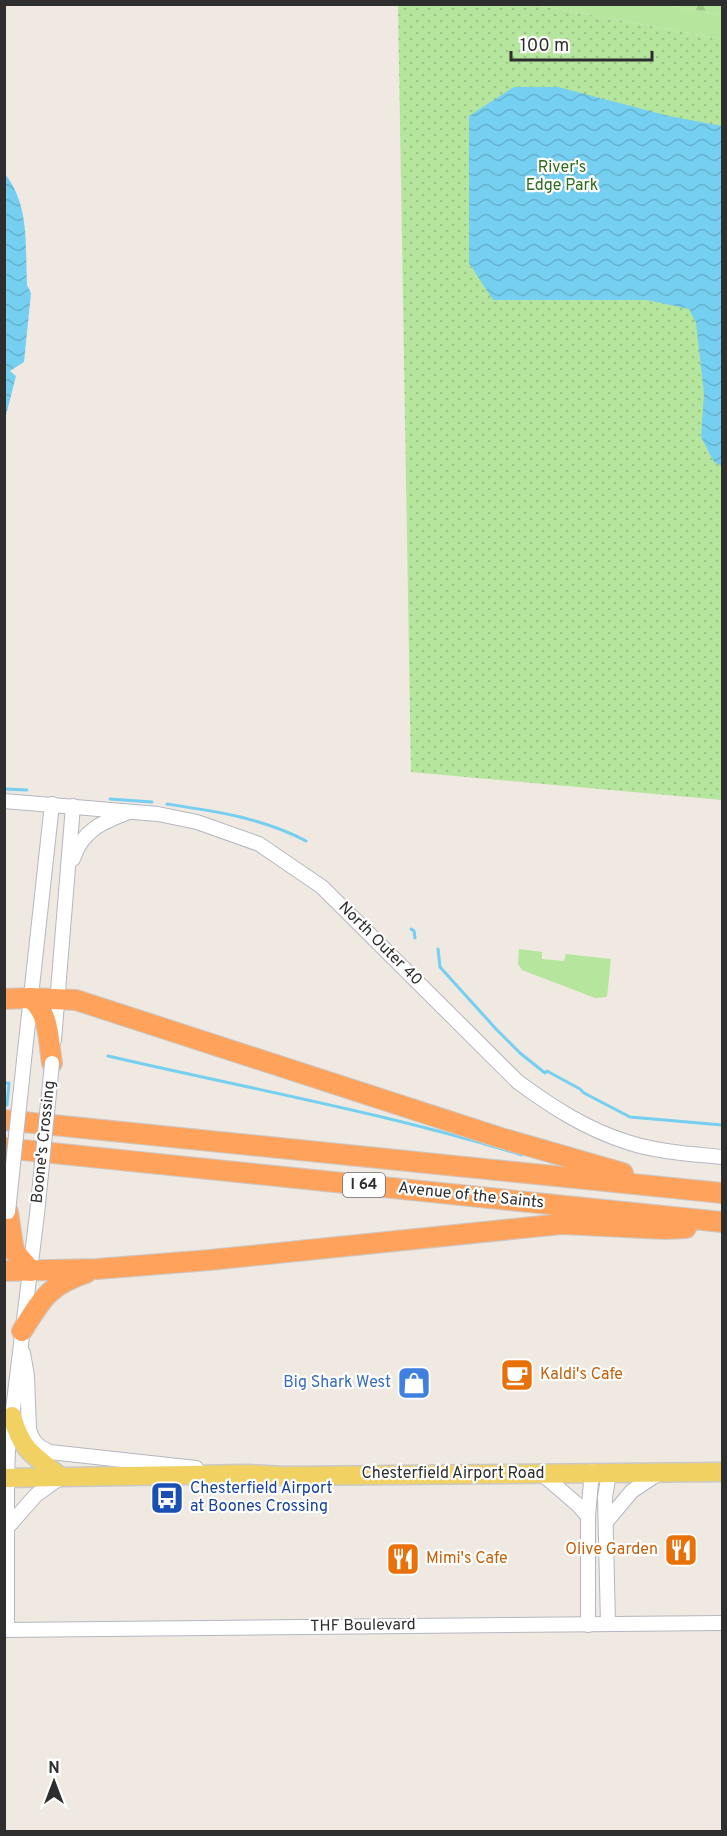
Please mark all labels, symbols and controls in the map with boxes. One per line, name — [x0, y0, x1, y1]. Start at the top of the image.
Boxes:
scale bar — [511, 24, 652, 62]
text: 100 m — [520, 35, 569, 58]
park label: River's Edge Park — [526, 158, 598, 196]
street label: North Outer 40 — [334, 898, 426, 990]
street label: Boone's Crossing — [28, 1080, 60, 1204]
road number: I 64 — [343, 1173, 385, 1197]
street label: Avenue of the Saints — [397, 1178, 545, 1214]
cafe icon: Kaldi's Cafe — [499, 1357, 535, 1393]
shop icon: Big Shark West — [396, 1365, 432, 1401]
place label: Kaldi's Cafe — [540, 1365, 623, 1385]
place label: Big Shark West — [283, 1373, 391, 1393]
street label: Chesterfield Airport Road — [361, 1464, 545, 1484]
place label: Chesterfield Airport at Boones Crossing — [190, 1479, 332, 1517]
bus stop icon: Chesterfield Airport at Boones Crossing — [149, 1480, 185, 1516]
restaurant icon: Olive Garden — [663, 1532, 699, 1568]
place label: Olive Garden — [565, 1540, 658, 1560]
restaurant icon: Mimi's Cafe — [385, 1541, 421, 1577]
place label: Mimi's Cafe — [426, 1549, 508, 1569]
street label: THF Boulevard — [310, 1615, 416, 1637]
north arrow — [24, 1752, 84, 1812]
text: N — [48, 1759, 60, 1779]

